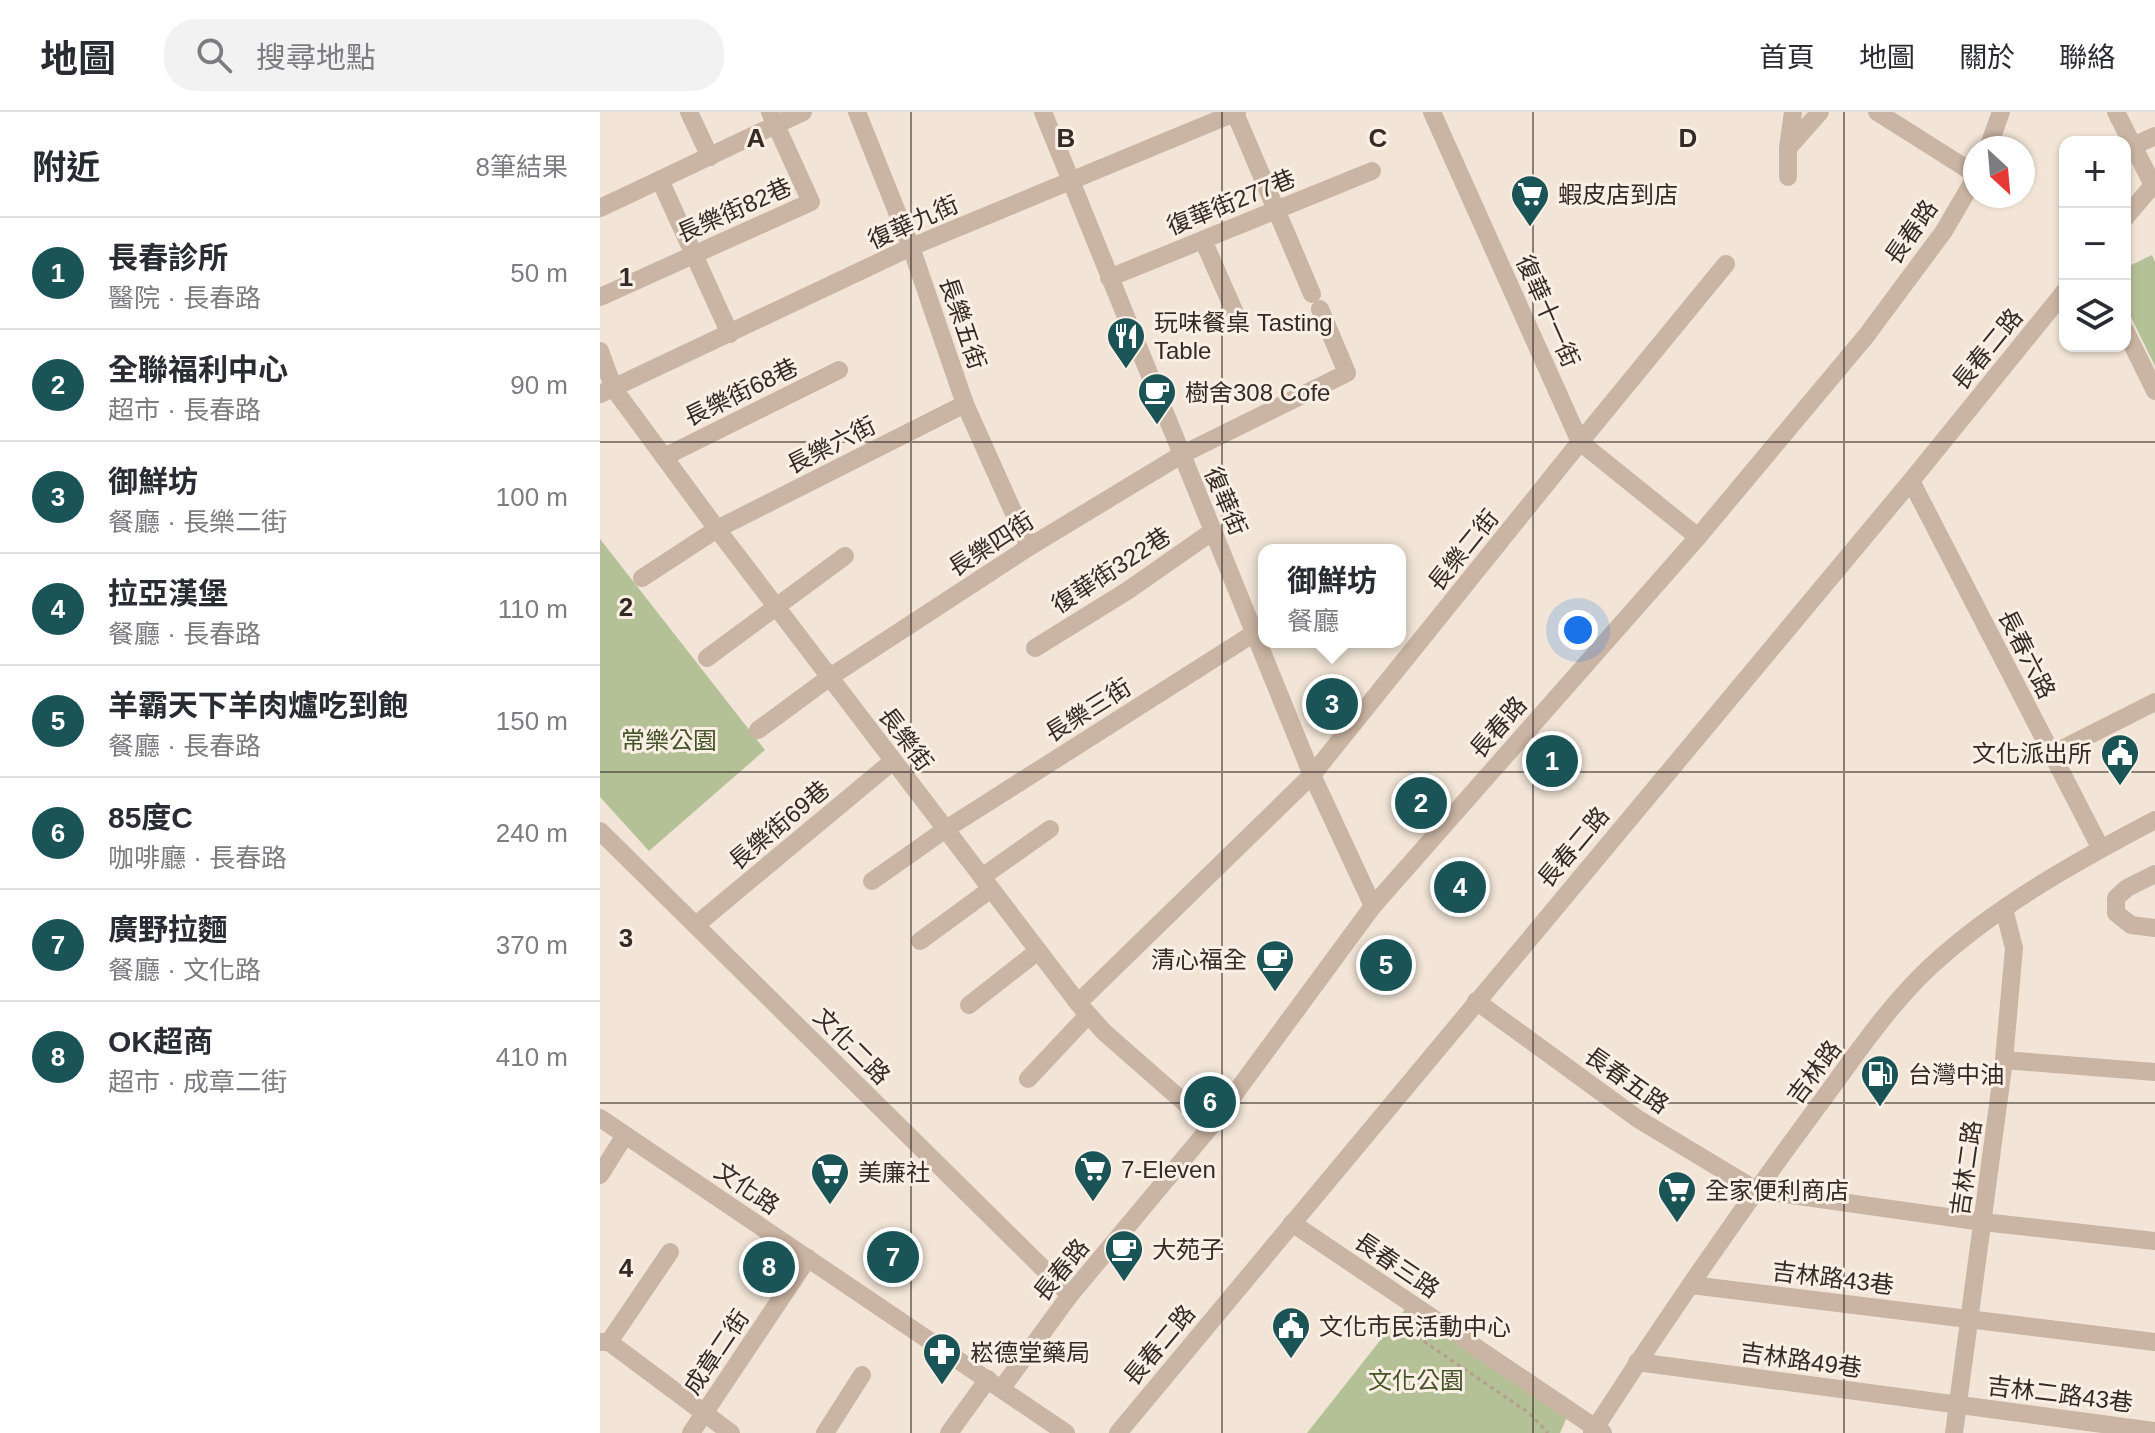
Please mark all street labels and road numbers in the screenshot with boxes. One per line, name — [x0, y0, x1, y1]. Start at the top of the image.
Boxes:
street label: 復華街277巷 — [1163, 164, 1299, 240]
street label: 長樂街82巷 — [672, 173, 796, 247]
street label: 復華九街 — [864, 190, 962, 254]
street label: 長春路 — [1879, 195, 1943, 269]
street label: 復華十一街 — [1511, 251, 1585, 371]
street label: 長樂五街 — [935, 273, 991, 373]
street label: 長春二路 — [1946, 303, 2028, 395]
street label: 長樂街68巷 — [680, 353, 802, 431]
street label: 長樂六街 — [782, 411, 880, 479]
street label: 復華街 — [1200, 463, 1252, 539]
street label: 長樂二街 — [1422, 504, 1504, 596]
street label: 長樂四街 — [943, 507, 1039, 581]
street label: 復華街322巷 — [1047, 522, 1175, 618]
street label: 長春六路 — [1993, 605, 2061, 703]
street label: 長樂三街 — [1040, 673, 1136, 747]
street label: 長春路 — [1464, 691, 1532, 763]
street label: 長樂街 — [874, 702, 938, 776]
street label: 長樂街69巷 — [723, 775, 835, 875]
street label: 長春二路 — [1532, 802, 1614, 892]
street label: 文化二路 — [809, 1003, 895, 1089]
street label: 吉林路 — [1782, 1035, 1846, 1109]
street label: 長春五路 — [1580, 1041, 1674, 1119]
street label: 吉林二路 — [1946, 1119, 1986, 1217]
street label: 文化路 — [710, 1157, 784, 1219]
street label: 長春三路 — [1350, 1227, 1444, 1303]
street label: 長春路 — [1028, 1234, 1094, 1306]
street label: 吉林路43巷 — [1770, 1257, 1896, 1299]
street label: 長春二路 — [1118, 1300, 1200, 1390]
street label: 成章二街 — [678, 1305, 754, 1399]
street label: 吉林路49巷 — [1738, 1338, 1864, 1382]
street label: 吉林二路43巷 — [1986, 1372, 2134, 1416]

